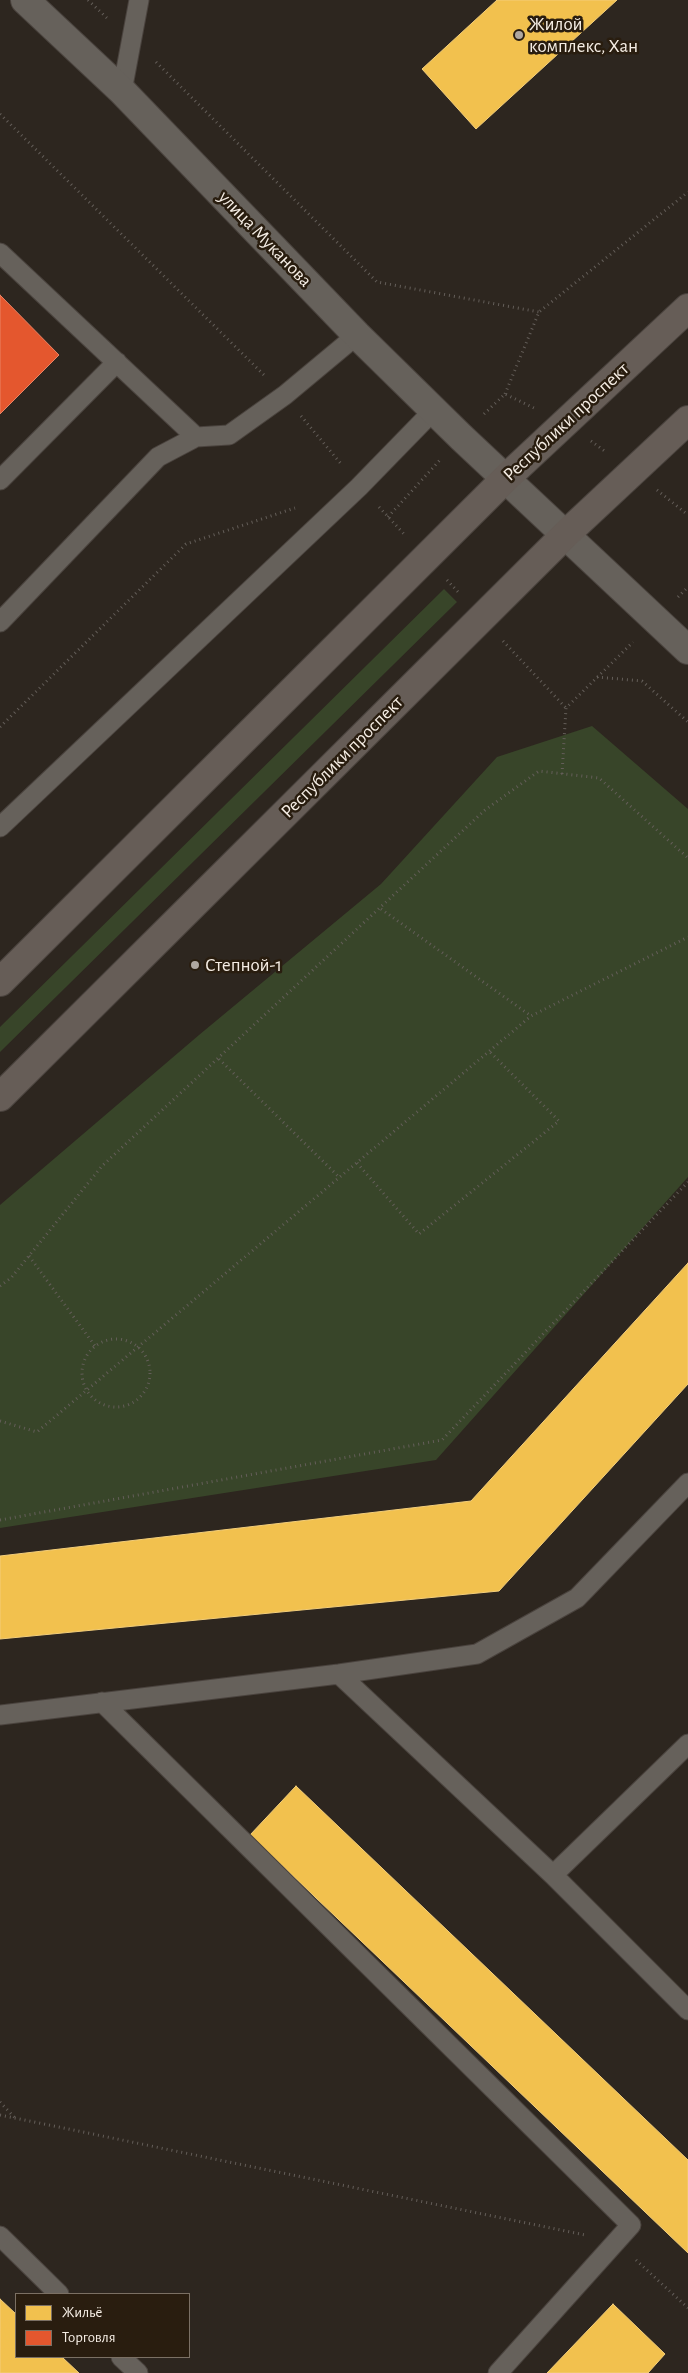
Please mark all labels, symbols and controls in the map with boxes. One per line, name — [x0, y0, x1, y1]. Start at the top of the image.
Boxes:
place label: Жилой комплекс, Хан — [529, 13, 638, 57]
marker: Жилой комплекс, Хан — [513, 29, 525, 41]
street label: улица Муканова — [213, 186, 317, 292]
street label: Республики проспект — [498, 358, 634, 486]
street label: Республики проспект — [276, 691, 408, 823]
place label: Степной-1 — [205, 954, 282, 976]
marker: Степной-1 — [189, 959, 201, 971]
legend — [15, 2293, 190, 2358]
text: Жильё — [62, 2305, 102, 2320]
text: Торговля — [62, 2330, 116, 2345]

